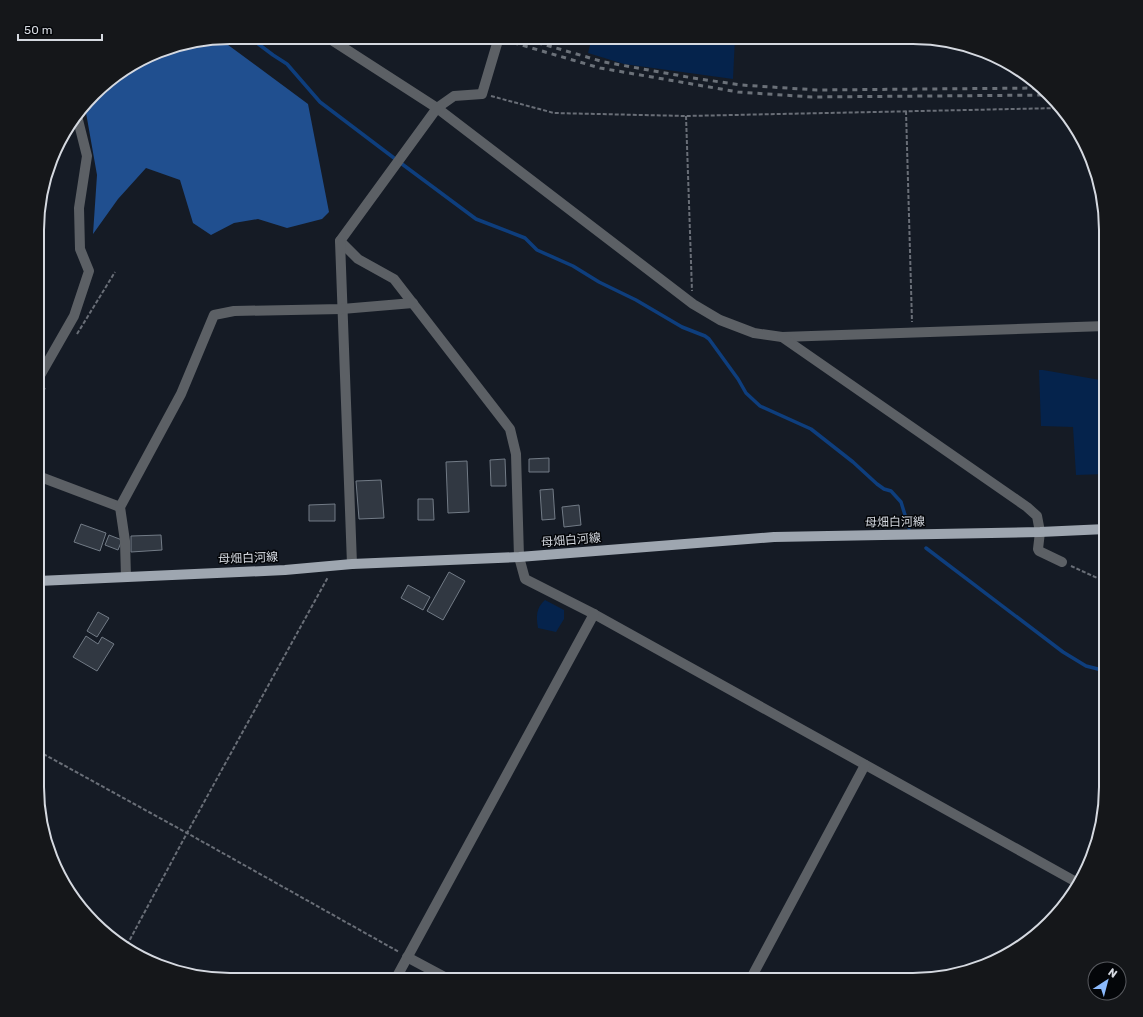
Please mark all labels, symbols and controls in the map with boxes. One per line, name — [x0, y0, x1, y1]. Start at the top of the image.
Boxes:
scale bar — [18, 16, 102, 42]
text: 50 m — [24, 23, 52, 37]
street label: 母畑白河線 — [865, 514, 925, 530]
street label: 母畑白河線 — [540, 530, 602, 550]
street label: 母畑白河線 — [218, 550, 278, 566]
north arrow — [1087, 961, 1127, 1001]
text: N — [1106, 966, 1120, 981]

